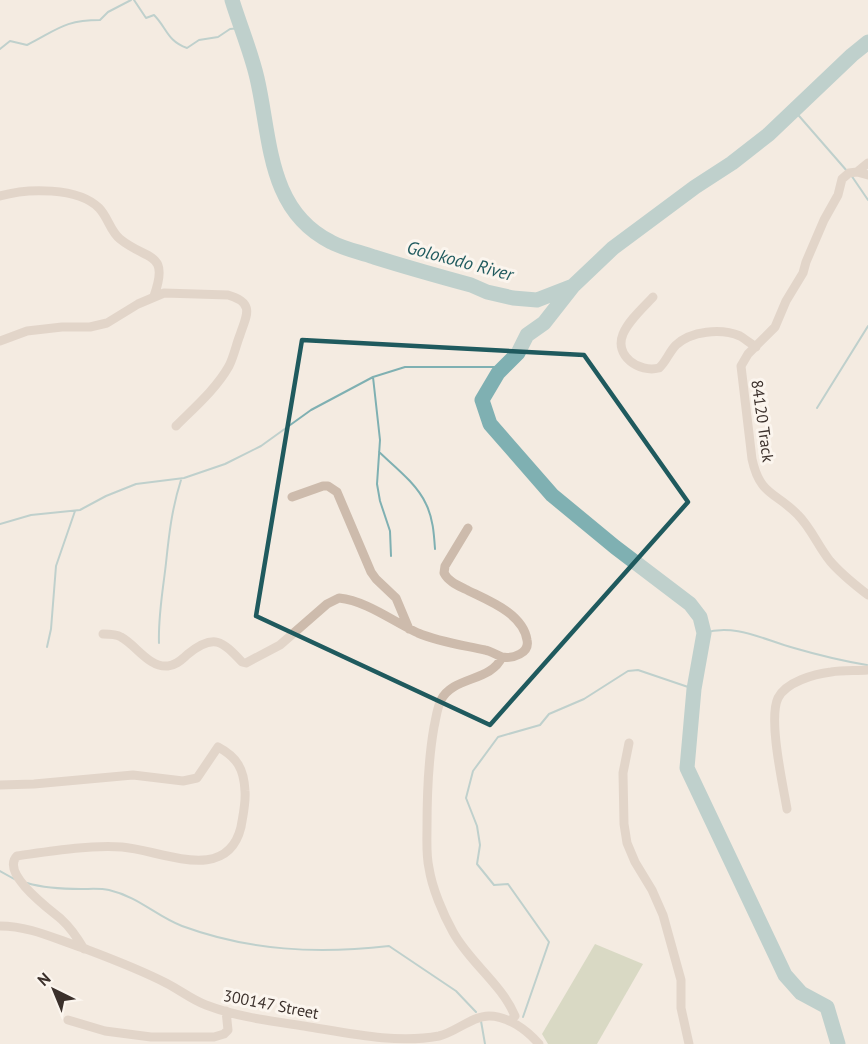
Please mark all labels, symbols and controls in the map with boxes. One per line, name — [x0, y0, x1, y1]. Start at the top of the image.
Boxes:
water label: Golokodo River — [404, 235, 517, 286]
street label: 84120 Track — [747, 379, 779, 464]
north arrow — [24, 960, 84, 1020]
text: N — [33, 968, 54, 990]
street label: 300147 Street — [222, 985, 321, 1023]

